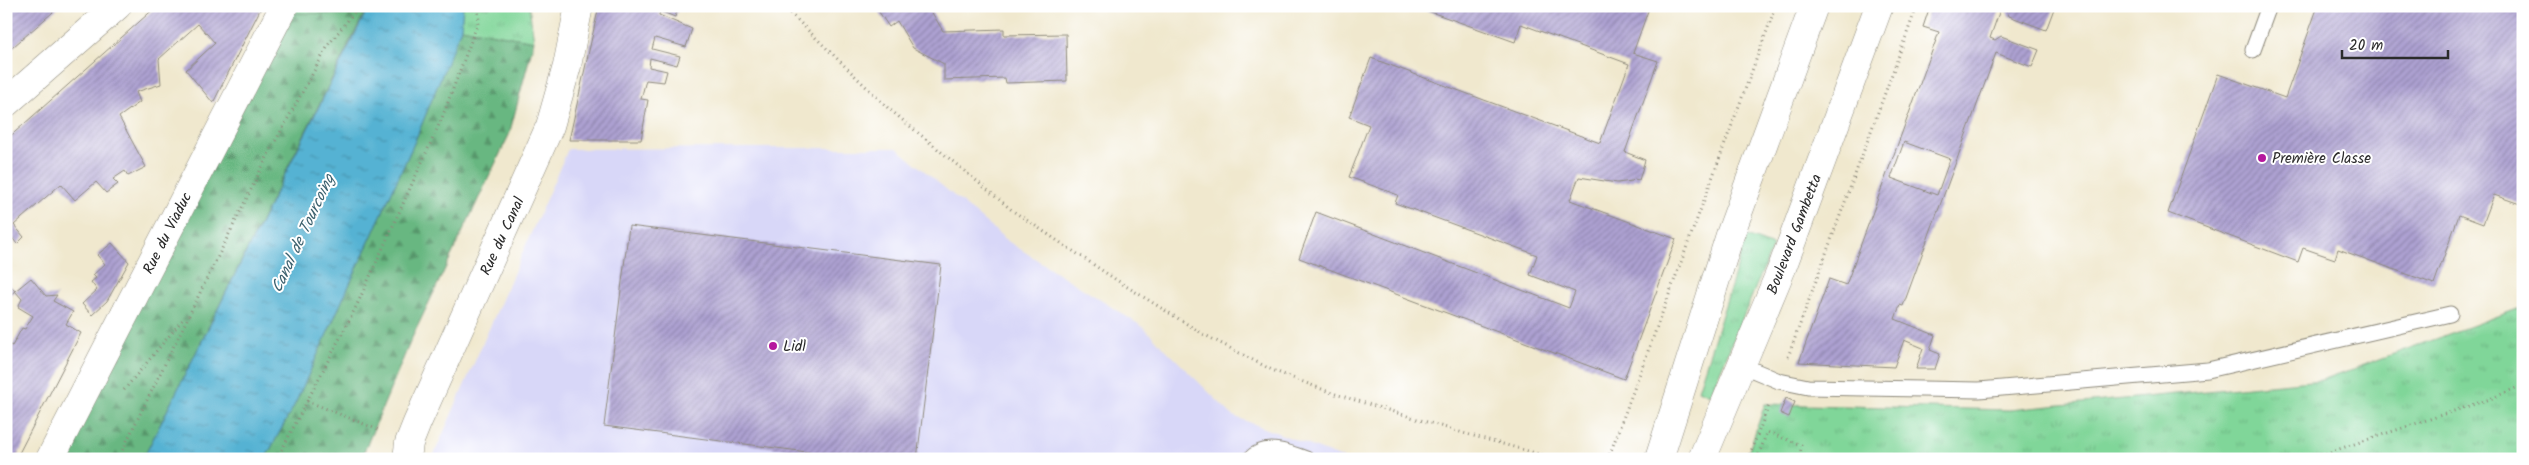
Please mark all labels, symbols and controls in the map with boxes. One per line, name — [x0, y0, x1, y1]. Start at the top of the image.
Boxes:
scale bar — [2342, 28, 2448, 60]
text: 20 m — [2349, 34, 2383, 58]
place label: Première Classe — [2272, 147, 2371, 171]
marker: Première Classe — [2256, 152, 2268, 164]
water label: Canal de Tourcoing — [265, 169, 342, 297]
street label: Boulevard Gambetta — [1761, 171, 1829, 298]
street label: Rue du Viaduc — [137, 188, 199, 279]
street label: Rue du Canal — [474, 193, 532, 280]
place label: Lidl — [783, 335, 806, 359]
marker: Lidl — [767, 340, 779, 352]

